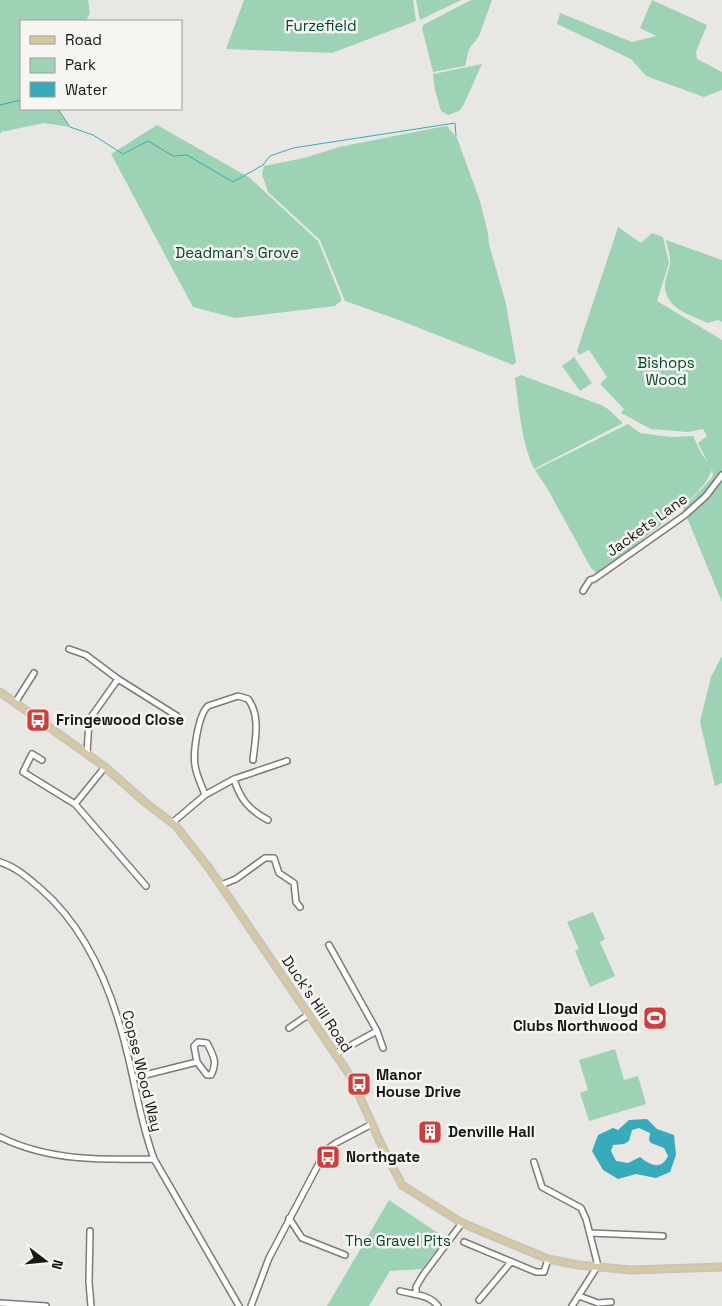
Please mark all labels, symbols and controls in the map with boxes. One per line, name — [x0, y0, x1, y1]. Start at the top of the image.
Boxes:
park label: Furzefield — [285, 16, 357, 35]
legend — [20, 20, 182, 110]
text: Road — [65, 30, 102, 49]
text: Park — [65, 55, 96, 74]
text: Water — [65, 80, 108, 99]
park label: Deadman's Grove — [175, 243, 299, 262]
park label: Bishops Wood — [637, 353, 695, 389]
street label: Jackets Lane — [602, 489, 691, 560]
bus stop icon: Fringewood Close — [25, 707, 51, 733]
place label: Fringewood Close — [56, 710, 185, 729]
street label: Duck's Hill Road — [278, 951, 357, 1056]
place label: David Lloyd Clubs Northwood — [513, 999, 638, 1035]
sports icon: David Lloyd Clubs Northwood — [642, 1005, 668, 1031]
street label: Copse Wood Way — [118, 1008, 167, 1134]
place label: Manor House Drive — [376, 1065, 462, 1101]
bus stop icon: Manor House Drive — [346, 1071, 372, 1097]
building icon: Denville Hall — [417, 1119, 443, 1145]
place label: Denville Hall — [448, 1122, 535, 1141]
bus stop icon: Northgate — [315, 1144, 341, 1170]
place label: Northgate — [346, 1147, 421, 1166]
park label: The Gravel Pits — [345, 1231, 451, 1250]
north arrow — [20, 1236, 70, 1286]
text: N — [48, 1258, 67, 1272]

